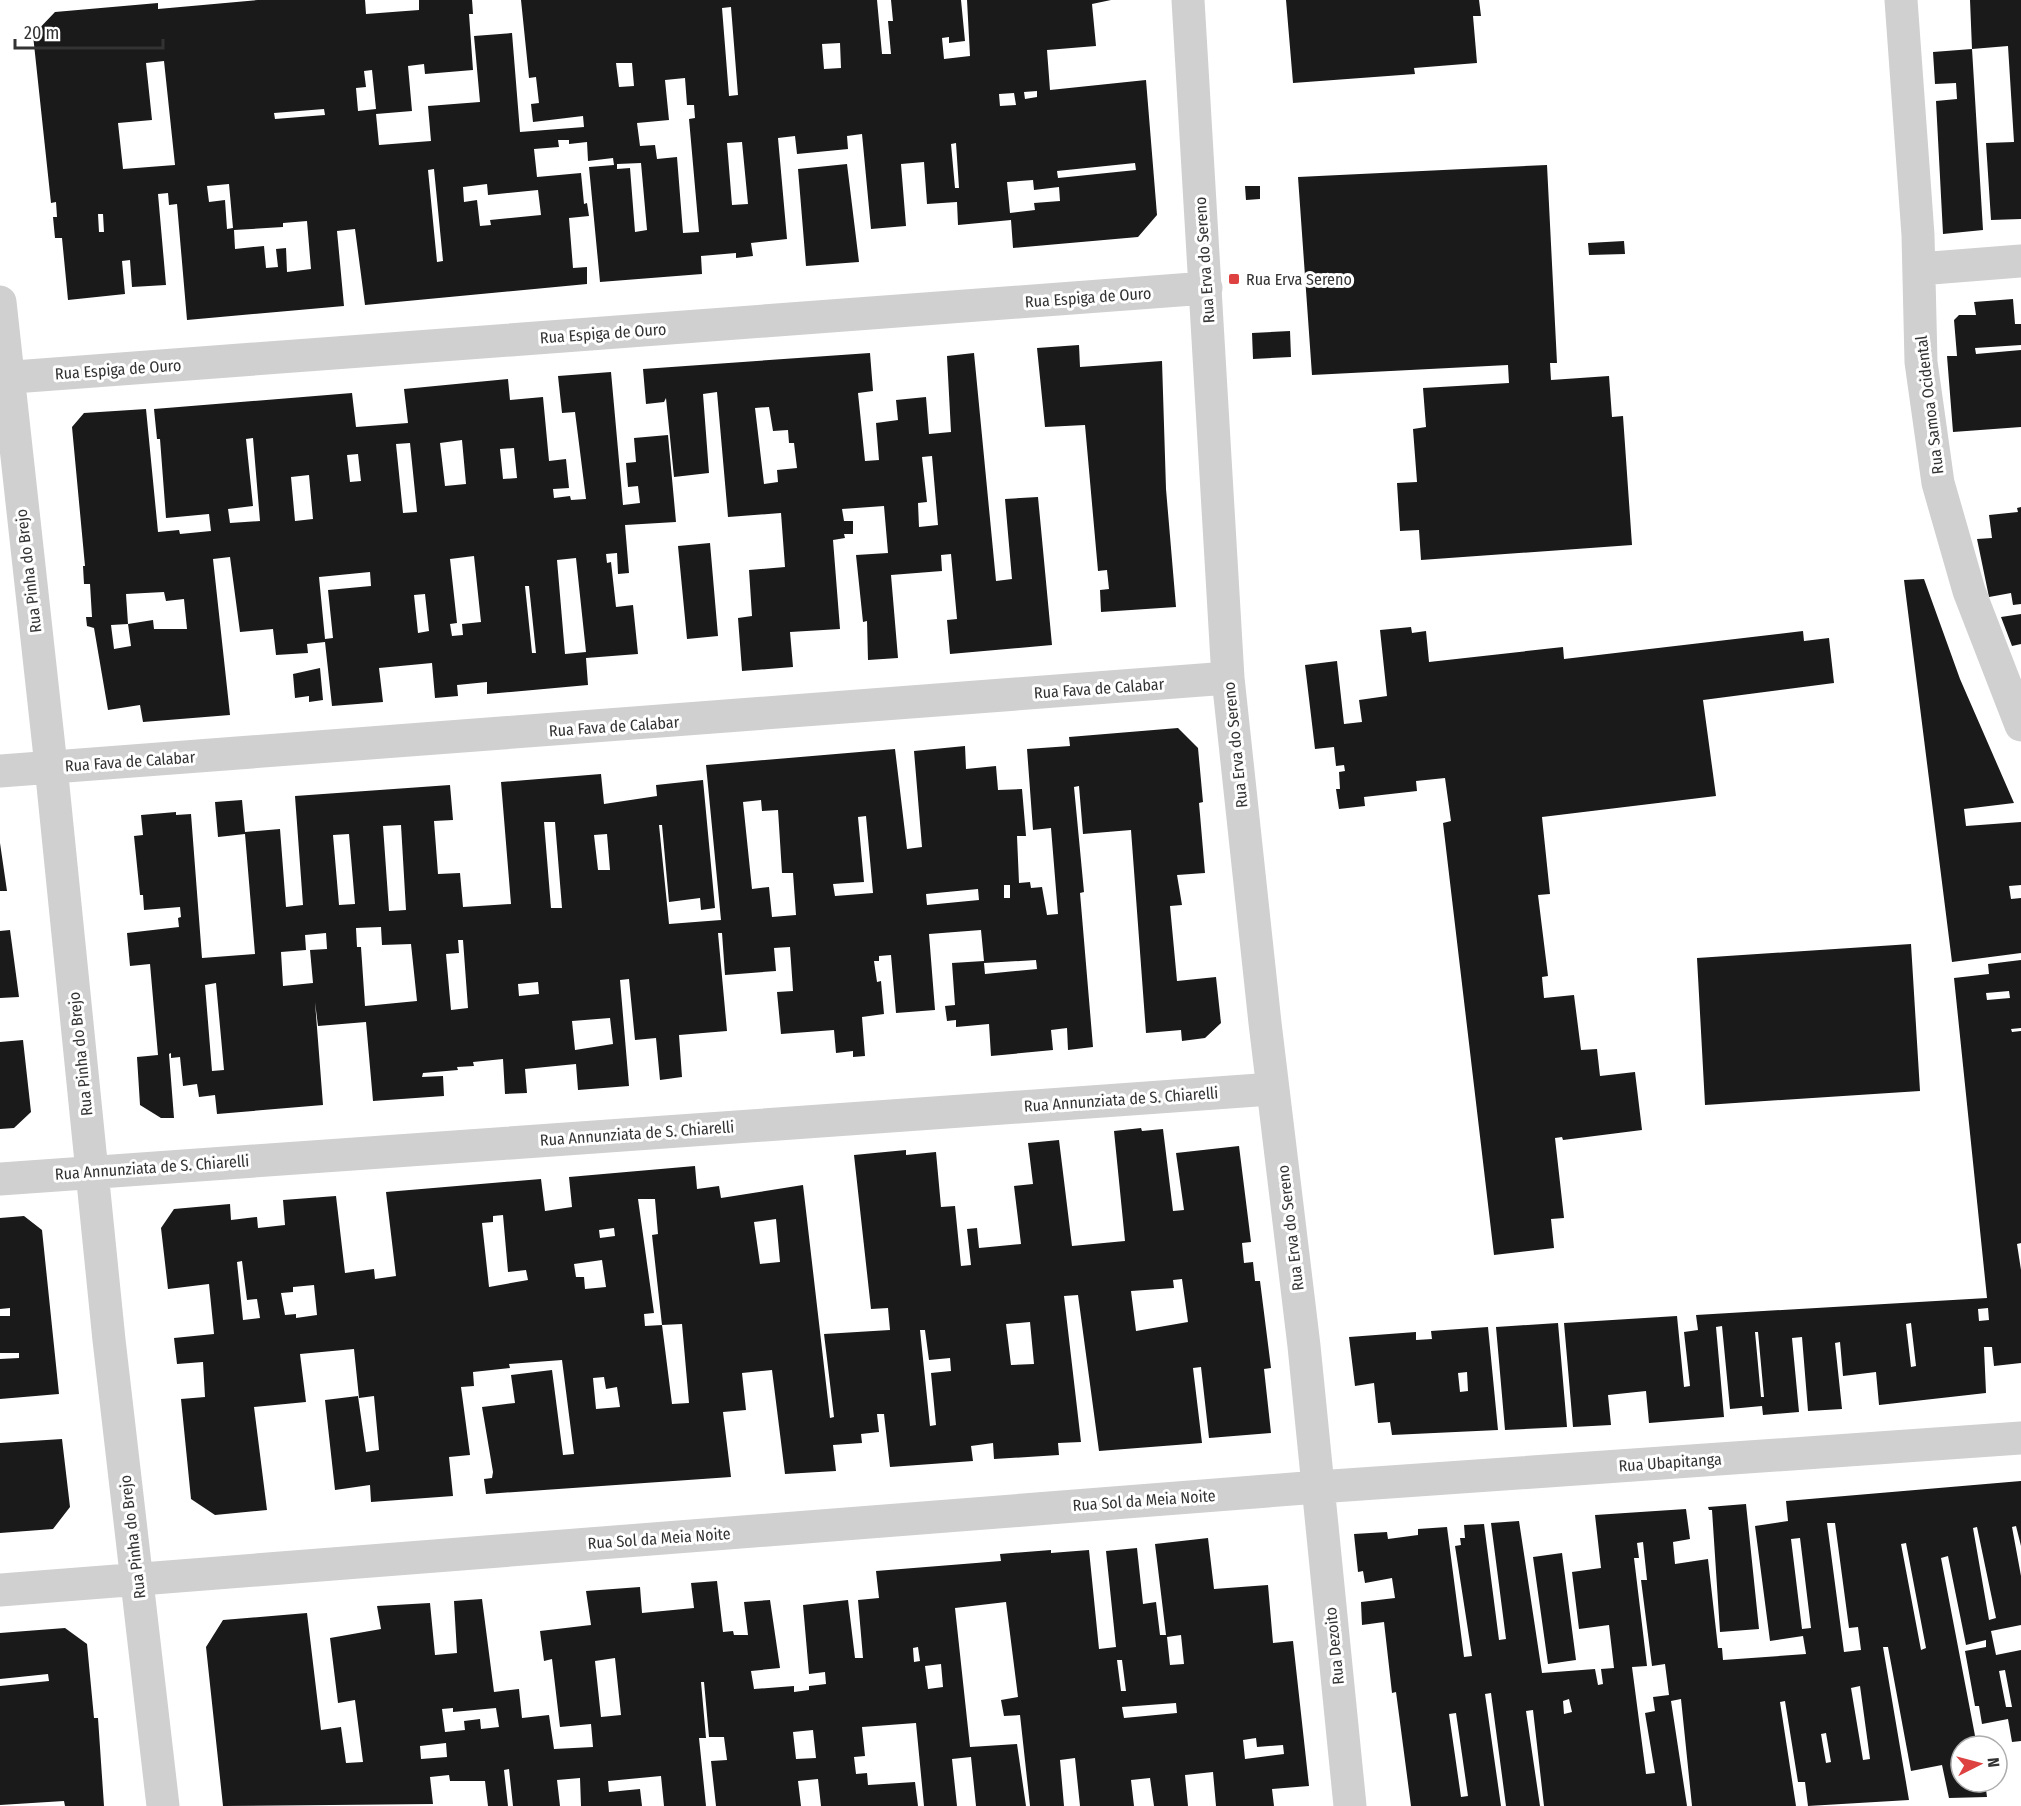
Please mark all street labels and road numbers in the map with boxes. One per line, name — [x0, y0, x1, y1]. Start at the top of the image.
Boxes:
street label: Rua Erva do Sereno — [1191, 196, 1218, 324]
street label: Rua Espiga de Ouro — [1024, 284, 1152, 311]
street label: Rua Espiga de Ouro — [539, 320, 667, 347]
street label: Rua Samoa Ocidental — [1912, 335, 1947, 475]
street label: Rua Espiga de Ouro — [54, 356, 182, 383]
street label: Rua Pinha do Brejo — [11, 508, 46, 634]
street label: Rua Fava de Calabar — [1033, 674, 1165, 703]
street label: Rua Erva do Sereno — [1219, 681, 1252, 809]
street label: Rua Fava de Calabar — [548, 712, 680, 741]
street label: Rua Fava de Calabar — [64, 747, 196, 776]
street label: Rua Pinha do Brejo — [65, 991, 96, 1117]
street label: Rua Annunziata de S. Chiarelli — [1023, 1083, 1219, 1116]
street label: Rua Annunziata de S. Chiarelli — [539, 1117, 735, 1150]
street label: Rua Annunziata de S. Chiarelli — [54, 1151, 250, 1184]
street label: Rua Erva do Sereno — [1273, 1164, 1308, 1292]
street label: Rua Ubapitanga — [1618, 1449, 1722, 1476]
street label: Rua Pinha do Brejo — [115, 1474, 150, 1600]
street label: Rua Sol da Meia Noite — [1072, 1486, 1216, 1515]
street label: Rua Sol da Meia Noite — [587, 1524, 731, 1553]
street label: Rua Dezoito — [1321, 1606, 1348, 1686]

